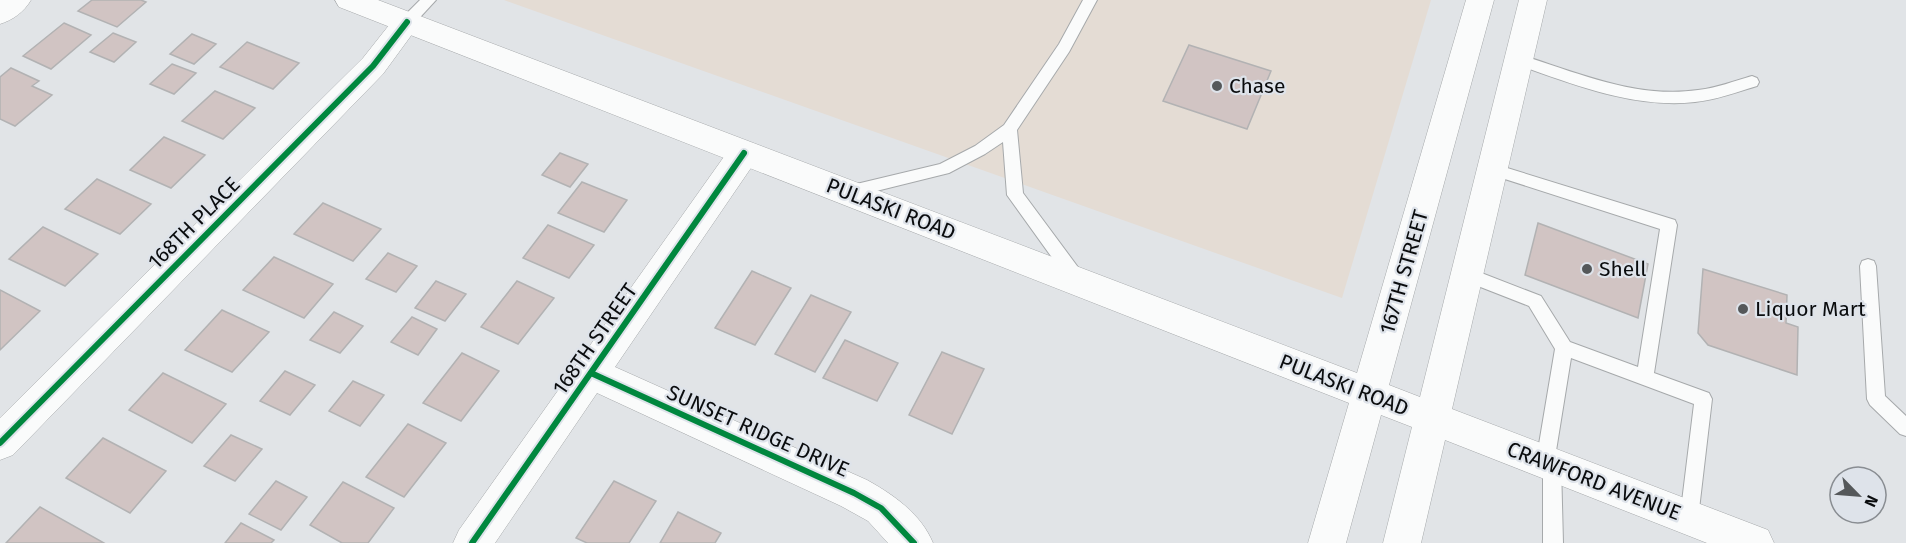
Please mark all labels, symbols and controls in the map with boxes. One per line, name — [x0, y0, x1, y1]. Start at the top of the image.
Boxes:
place label: Chase — [1229, 73, 1285, 99]
marker: Chase — [1210, 79, 1224, 93]
street label: 168TH PLACE — [143, 172, 245, 274]
street label: PULASKI ROAD — [823, 172, 959, 246]
street label: 167TH STREET — [1374, 207, 1434, 337]
place label: Shell — [1599, 256, 1647, 282]
marker: Shell — [1580, 262, 1594, 276]
street label: 168TH STREET — [547, 278, 643, 400]
place label: Liquor Mart — [1755, 296, 1866, 322]
marker: Liquor Mart — [1736, 302, 1750, 316]
street label: PULASKI ROAD — [1276, 348, 1412, 422]
street label: SUNSET RIDGE DRIVE — [663, 379, 853, 483]
street label: CRAWFORD AVENUE — [1503, 436, 1685, 526]
north arrow — [1828, 465, 1888, 525]
text: N — [1860, 492, 1882, 510]

